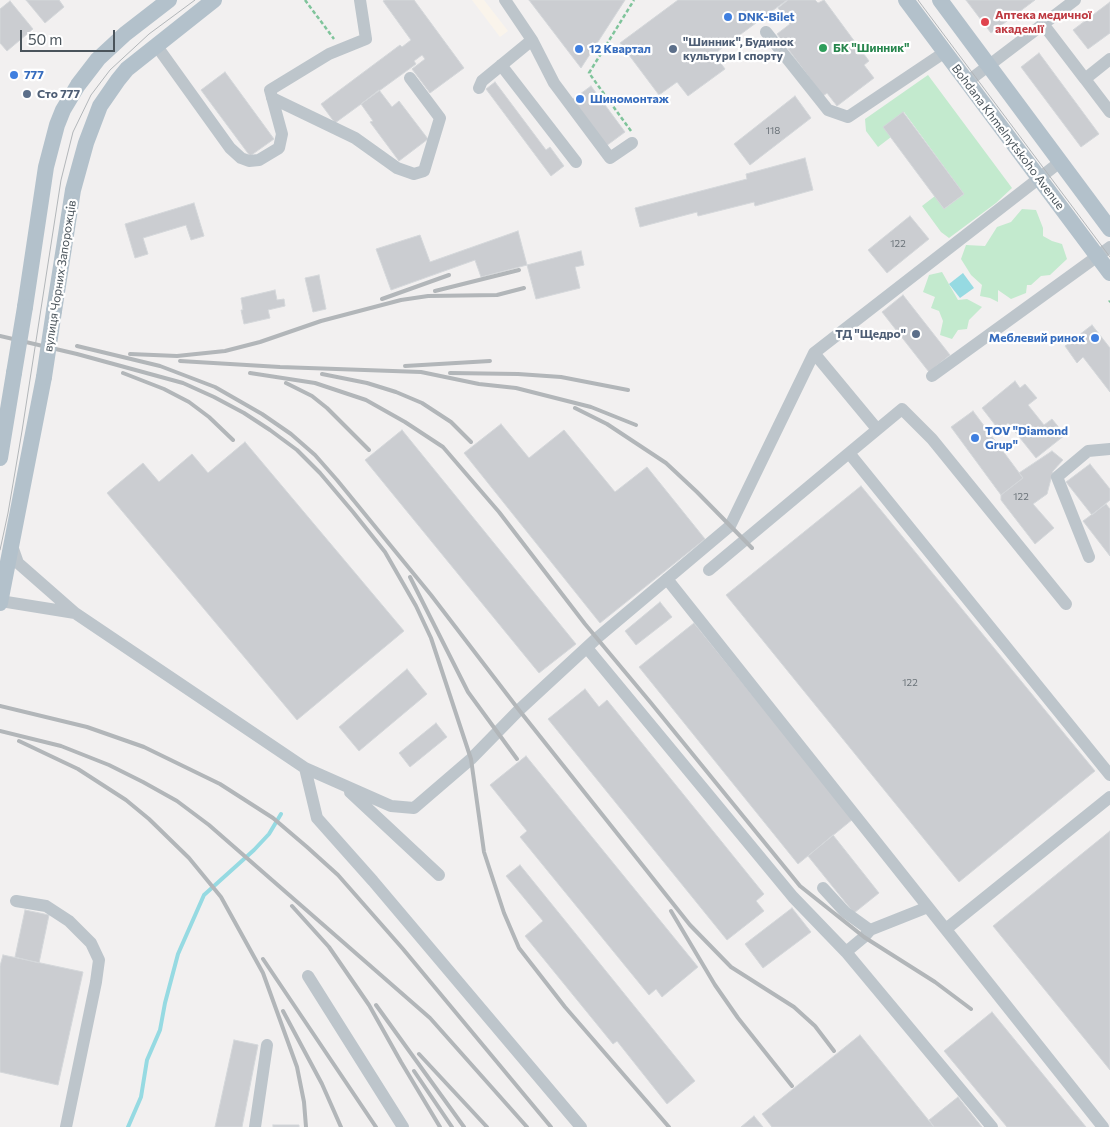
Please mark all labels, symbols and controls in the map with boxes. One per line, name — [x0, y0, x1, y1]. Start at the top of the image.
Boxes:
place label: Аптека медичної академії — [995, 8, 1092, 36]
place label: DNK-Bilet — [738, 10, 795, 24]
marker: DNK-Bilet — [722, 11, 734, 23]
marker: Аптека медичної академії — [979, 16, 991, 28]
scale bar — [22, 20, 118, 52]
text: 50 m — [28, 30, 62, 48]
place label: "Шинник", Будинок культури і спорту — [683, 35, 794, 63]
place label: БК "Шинник" — [833, 41, 909, 55]
place label: 12 Квартал — [589, 42, 651, 56]
marker: БК "Шинник" — [817, 42, 829, 54]
marker: 12 Квартал — [573, 43, 585, 55]
marker: "Шинник", Будинок культури і спорту — [667, 43, 679, 55]
street label: Bohdana Khmelnytskoho Avenue — [949, 61, 1067, 213]
place label: 777 — [24, 68, 44, 82]
marker: 777 — [8, 69, 20, 81]
place label: Сто 777 — [37, 87, 80, 101]
marker: Сто 777 — [21, 88, 33, 100]
place label: Шиномонтаж — [590, 92, 669, 106]
marker: Шиномонтаж — [574, 93, 586, 105]
house number: 118 — [766, 125, 780, 137]
street label: вулиця Чорних Запорожців — [41, 199, 79, 353]
house number: 122 — [890, 238, 906, 250]
place label: ТД "Щедро" — [835, 327, 906, 341]
marker: ТД "Щедро" — [910, 328, 922, 340]
place label: Меблевий ринок — [989, 331, 1085, 345]
marker: Меблевий ринок — [1089, 332, 1101, 344]
place label: TOV "Diamond Grup" — [985, 424, 1068, 452]
marker: TOV "Diamond Grup" — [969, 432, 981, 444]
house number: 122 — [1013, 491, 1029, 503]
house number: 122 — [902, 677, 918, 689]

